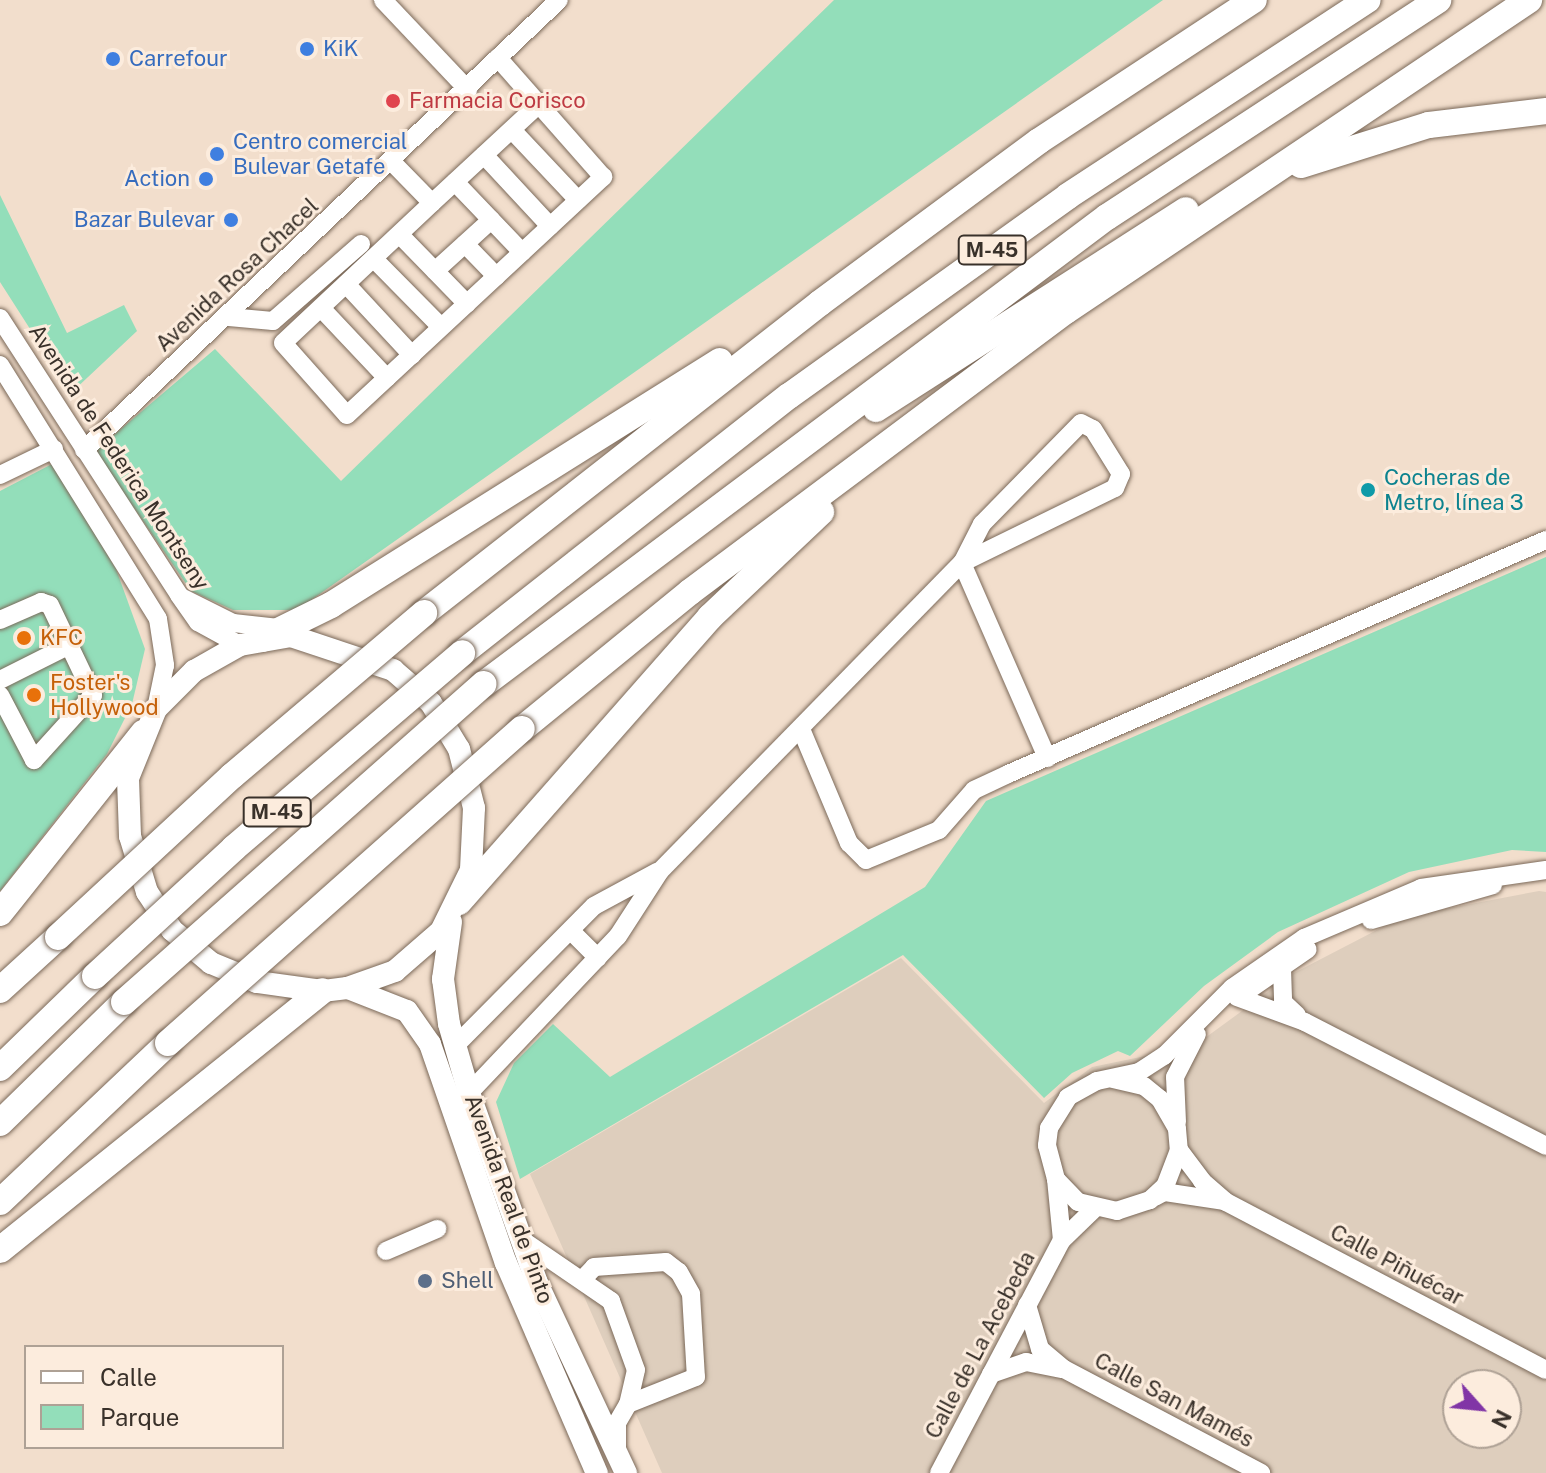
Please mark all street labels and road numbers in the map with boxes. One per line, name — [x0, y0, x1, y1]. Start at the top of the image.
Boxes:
street label: Avenida Rosa Chacel — [150, 193, 324, 357]
road number: M-45 — [956, 234, 1028, 266]
street label: Avenida de Federica Montseny — [23, 319, 215, 595]
road number: M-45 — [241, 796, 313, 828]
street label: Avenida Real de Pinto — [459, 1091, 559, 1307]
street label: Calle Piñuécar — [1326, 1219, 1468, 1311]
street label: Calle de La Acebeda — [919, 1247, 1041, 1443]
street label: Calle San Mamés — [1090, 1347, 1258, 1453]

